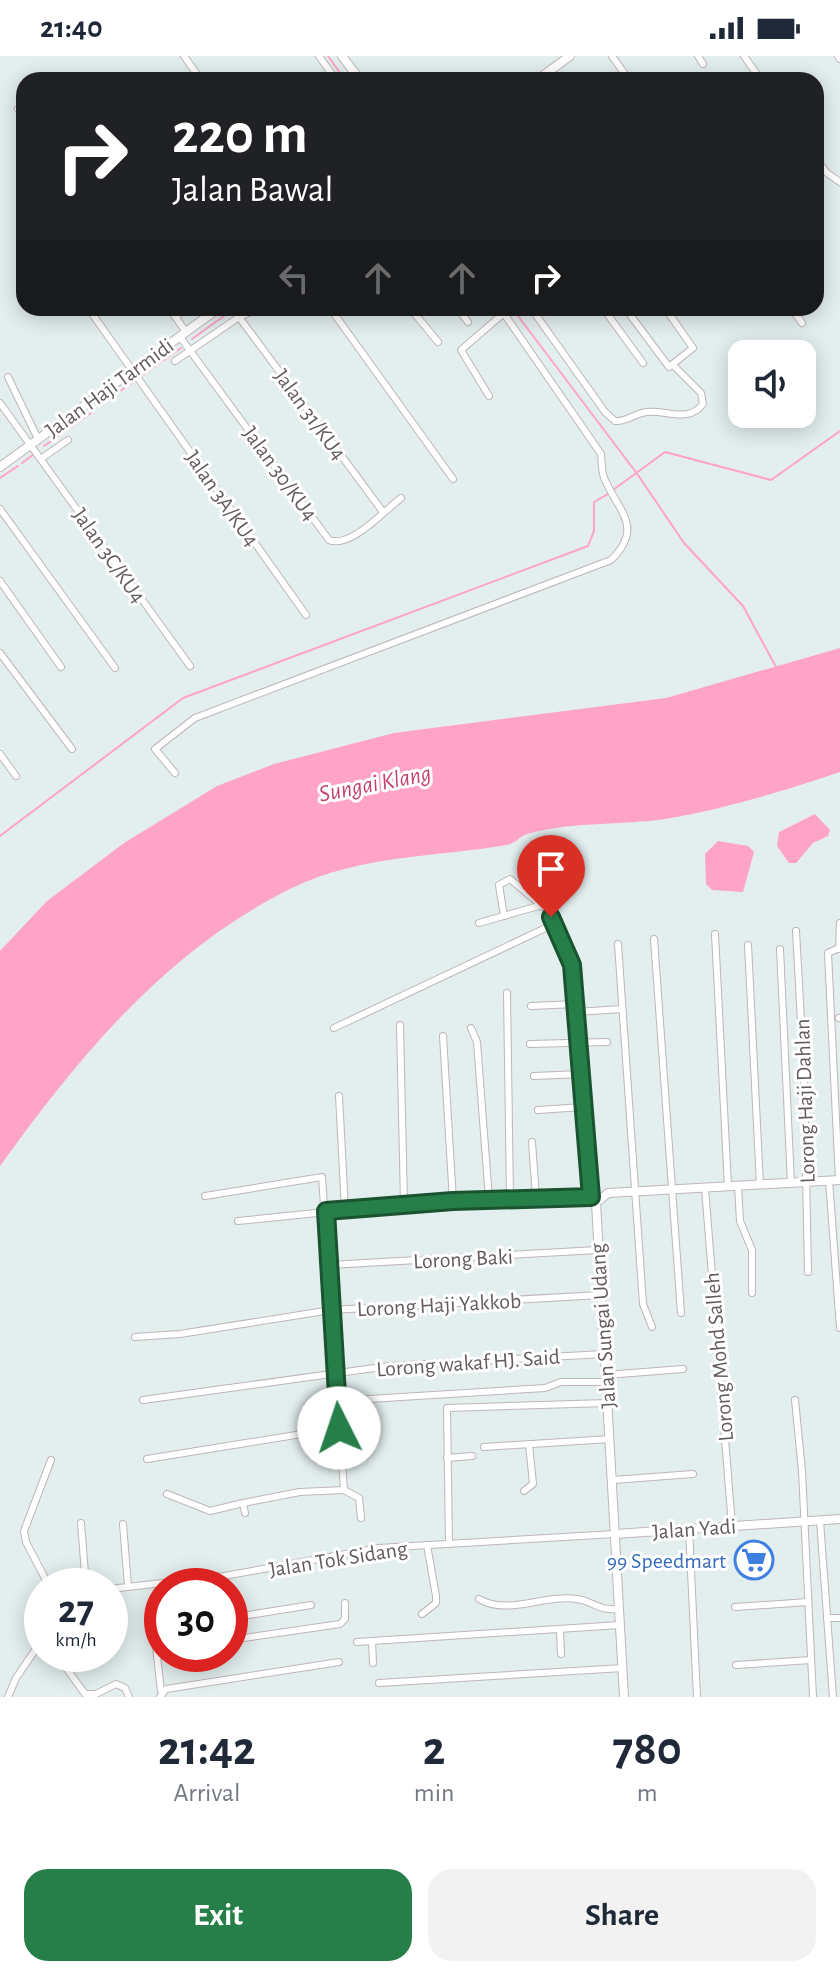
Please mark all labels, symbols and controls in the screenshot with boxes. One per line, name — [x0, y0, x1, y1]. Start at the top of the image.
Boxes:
text: 21:40 — [40, 13, 103, 43]
icon: right — [40, 104, 144, 208]
text: 220 m — [172, 107, 308, 163]
text: Jalan Bawal — [172, 172, 333, 208]
icon: left — [272, 256, 316, 300]
icon: ahead — [356, 256, 400, 300]
icon: ahead — [440, 256, 484, 300]
icon: right — [524, 256, 568, 300]
street label: Jalan Haji Tarmidi — [41, 334, 178, 442]
map controls — [728, 340, 816, 428]
button: sound — [728, 340, 816, 428]
street label: Jalan 31/KU4 — [270, 365, 350, 464]
street label: Jalan 30/KU4 — [239, 423, 322, 525]
street label: Jalan 3A/KU4 — [181, 447, 263, 551]
street label: Jalan 3C/KU4 — [69, 504, 150, 607]
water label: Sungai Klang — [317, 761, 433, 807]
pin — [517, 835, 585, 917]
icon: arrive — [529, 847, 573, 891]
street label: Lorong Haji Dahlan — [791, 1018, 819, 1184]
street label: Jalan Sungai Udang — [586, 1242, 620, 1409]
street label: Lorong Baki — [412, 1245, 514, 1273]
street label: Lorong Mohd Salleh — [701, 1272, 737, 1442]
street label: Lorong Haji Yakkob — [356, 1290, 522, 1320]
street label: Lorong wakaf HJ. Said — [376, 1346, 561, 1380]
position arrow — [297, 1386, 381, 1470]
street label: Jalan Yadi — [651, 1515, 737, 1543]
street label: Jalan Tok Sidang — [267, 1537, 409, 1581]
supermarket icon: 99 Speedmart — [733, 1539, 775, 1581]
place label: 99 Speedmart — [607, 1550, 726, 1572]
speed limit sign: 30 — [144, 1568, 248, 1672]
text: 27 — [58, 1590, 94, 1630]
text: km/h — [55, 1630, 97, 1650]
text: 21:42 — [158, 1726, 256, 1774]
text: 2 — [423, 1726, 445, 1774]
text: 780 — [612, 1726, 682, 1774]
text: Arrival — [173, 1780, 240, 1806]
text: min — [414, 1780, 454, 1806]
text: m — [637, 1780, 658, 1806]
button: Exit — [24, 1869, 412, 1961]
button: Share — [428, 1869, 816, 1961]

